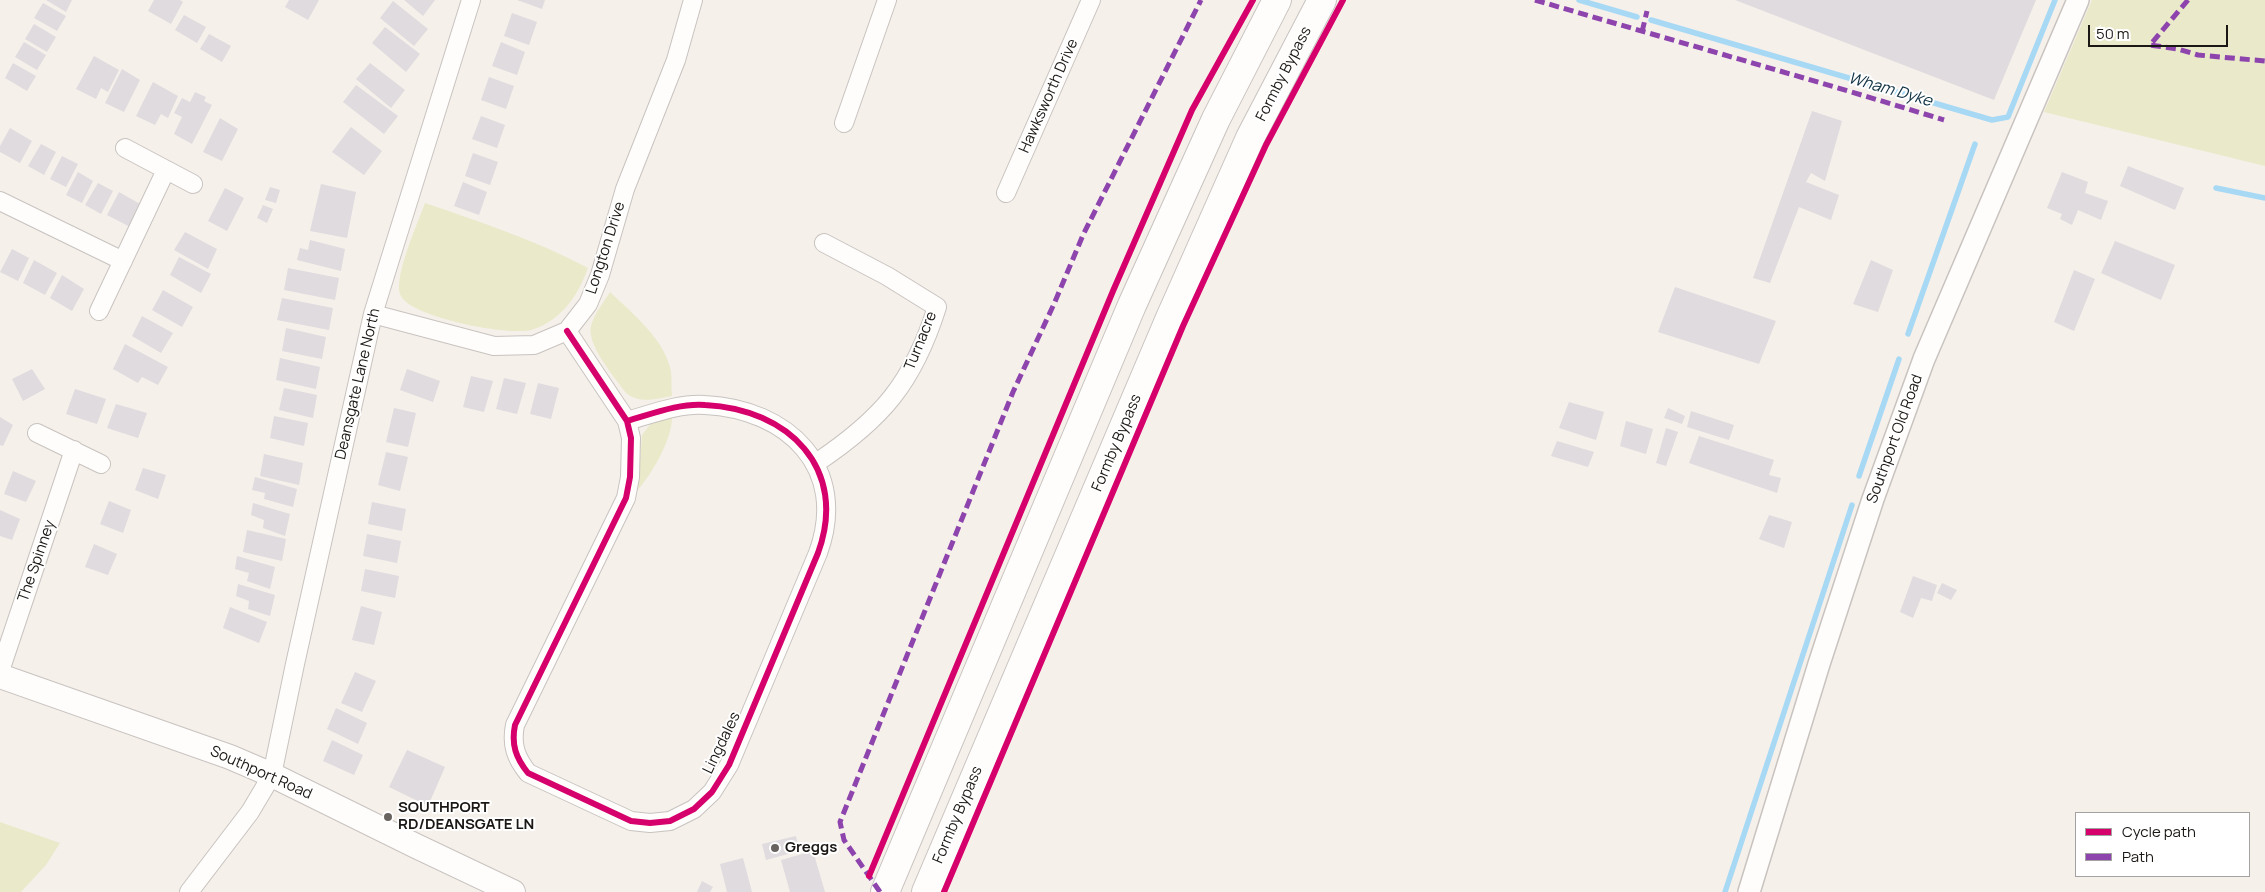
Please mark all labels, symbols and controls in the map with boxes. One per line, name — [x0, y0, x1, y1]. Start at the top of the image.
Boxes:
scale bar — [2090, 15, 2230, 47]
text: 50 m — [2096, 23, 2130, 44]
street label: Formby Bypass — [1252, 24, 1316, 124]
street label: Hawksworth Drive — [1016, 36, 1082, 156]
water label: Wham Dyke — [1846, 69, 1934, 111]
street label: Longton Drive — [583, 200, 629, 296]
street label: Deansgate Lane North — [332, 307, 384, 461]
street label: Turnacre — [901, 309, 941, 373]
street label: Southport Old Road — [1863, 372, 1927, 506]
street label: Formby Bypass — [1088, 392, 1146, 494]
street label: The Spinney — [15, 518, 59, 604]
street label: Lingdales — [699, 709, 745, 777]
street label: Southport Road — [207, 742, 315, 804]
street label: Formby Bypass — [929, 764, 987, 866]
place label: SOUTHPORT RD/DEANSGATE LN — [398, 799, 534, 834]
marker: SOUTHPORT RD/DEANSGATE LN — [382, 811, 394, 823]
legend — [2075, 812, 2250, 877]
text: Cycle path — [2122, 821, 2196, 842]
place label: Greggs — [785, 839, 837, 857]
marker: Greggs — [769, 842, 781, 854]
text: Path — [2122, 846, 2154, 867]

